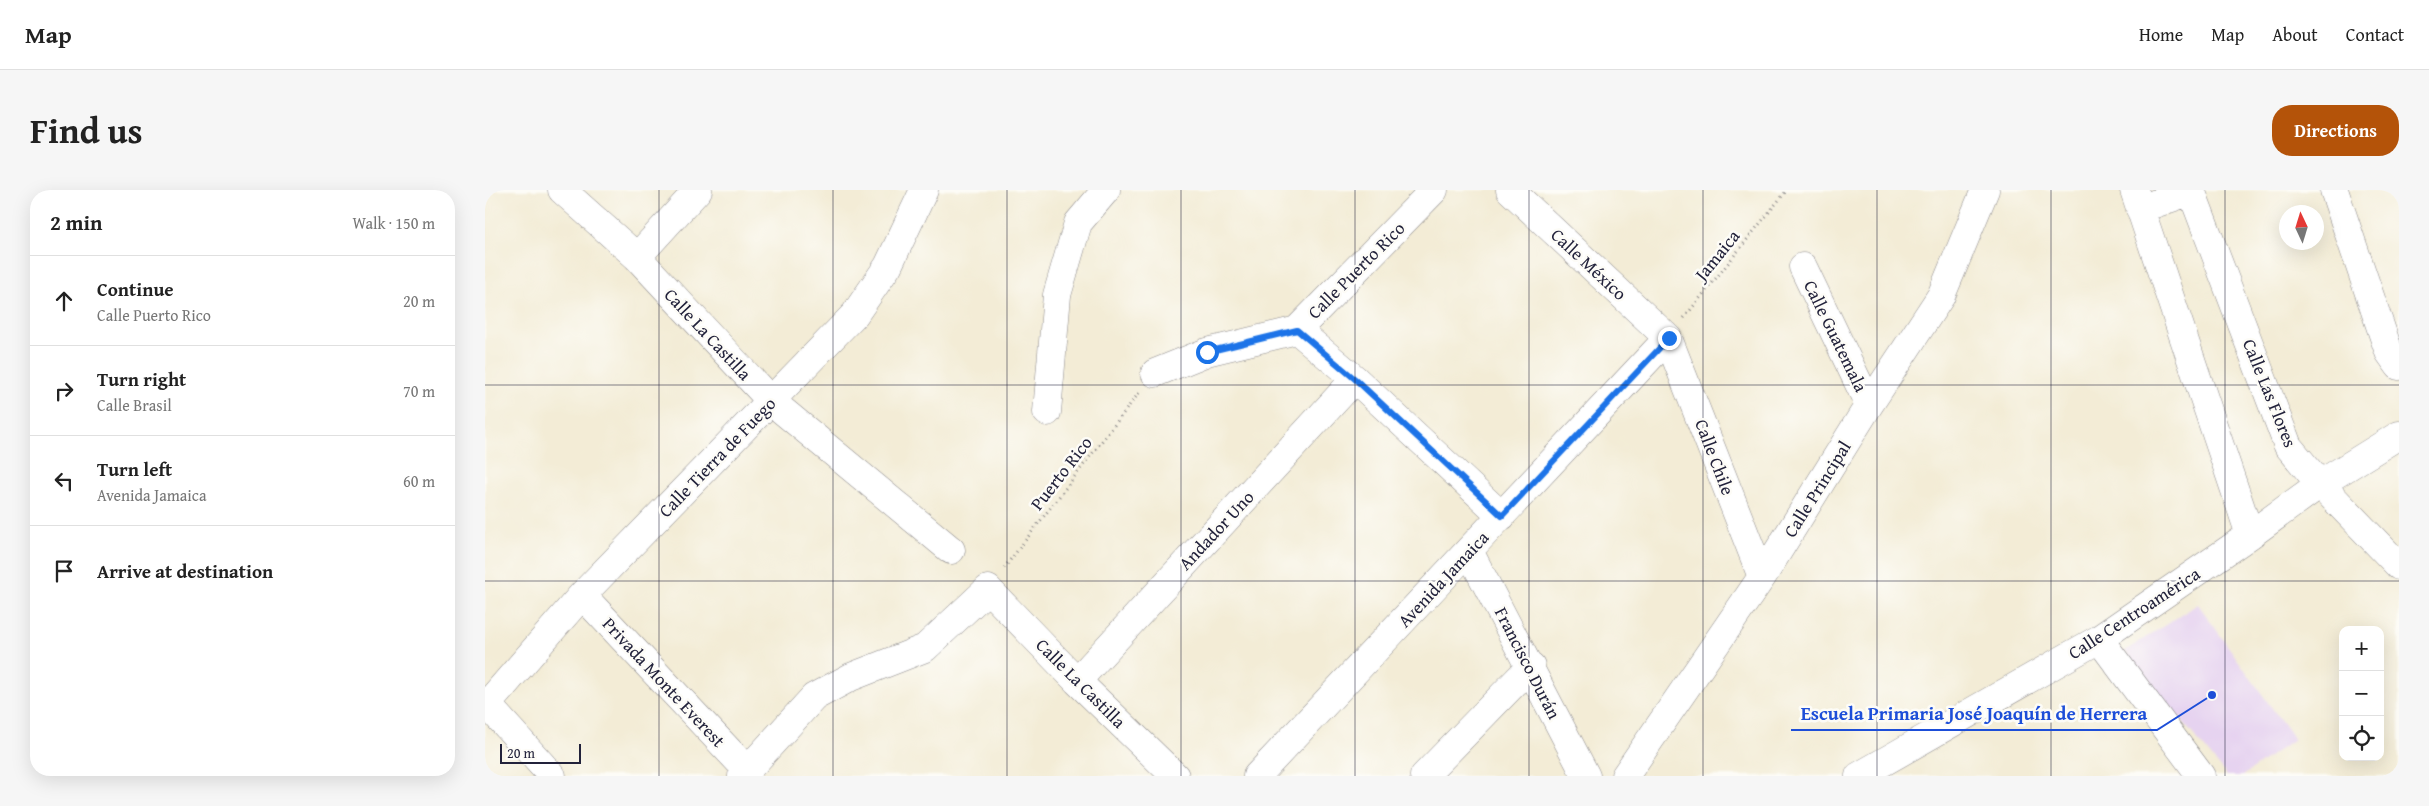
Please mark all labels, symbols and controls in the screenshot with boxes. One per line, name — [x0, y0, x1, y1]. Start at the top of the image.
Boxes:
text: Map — [25, 17, 72, 52]
text: Home — [2139, 21, 2183, 48]
text: Map — [2211, 21, 2244, 48]
text: About — [2272, 21, 2318, 48]
text: Contact — [2346, 21, 2404, 48]
text: Find us — [30, 105, 143, 156]
button: Directions — [2272, 105, 2399, 156]
north arrow — [2279, 205, 2324, 250]
text: 2 min — [50, 207, 102, 238]
text: Walk · 150 m — [352, 211, 435, 235]
street label: Calle Puerto Rico — [1301, 215, 1411, 325]
street label: Calle México — [1545, 222, 1633, 306]
street label: Jamaica — [1687, 223, 1746, 288]
text: Continue — [97, 275, 174, 303]
street label: Calle Guatemala — [1797, 276, 1875, 397]
street label: Calle La Castilla — [658, 282, 758, 387]
icon: ahead — [50, 287, 78, 315]
text: 20 m — [403, 289, 435, 313]
text: Calle Puerto Rico — [97, 303, 211, 327]
route end — [1658, 327, 1681, 350]
street label: Calle Las Flores — [2236, 335, 2304, 451]
route start — [1196, 341, 1219, 364]
text: Turn right — [97, 365, 186, 393]
icon: right — [50, 377, 78, 405]
text: 70 m — [403, 379, 435, 403]
street label: Calle Tierra de Fuego — [652, 391, 782, 523]
text: Calle Brasil — [97, 393, 172, 417]
street label: Calle Chile — [1688, 415, 1742, 499]
street label: Puerto Rico — [1023, 430, 1099, 516]
street label: Calle Principal — [1777, 435, 1857, 543]
text: Turn left — [97, 455, 172, 483]
icon: left — [50, 467, 78, 495]
text: 60 m — [403, 469, 435, 493]
text: Avenida Jamaica — [97, 483, 207, 507]
street label: Andador Uno — [1172, 484, 1260, 576]
street label: Avenida Jamaica — [1391, 524, 1495, 633]
icon: arrive — [50, 557, 78, 585]
text: Arrive at destination — [97, 557, 273, 585]
street label: Calle Centroamérica — [2063, 560, 2206, 666]
street label: Francisco Durán — [1488, 602, 1568, 724]
street label: Privada Monte Everest — [596, 611, 732, 754]
map controls — [2339, 626, 2384, 761]
button: + — [2339, 626, 2384, 671]
street label: Calle La Castilla — [1030, 632, 1132, 734]
button: − — [2339, 671, 2384, 716]
callout: Escuela Primaria José Joaquín de Herrera — [1791, 696, 2157, 730]
text: Escuela Primaria José Joaquín de Herrera — [1801, 699, 2148, 727]
button: locate — [2339, 716, 2384, 761]
scale bar — [500, 741, 581, 764]
text: 20 m — [507, 743, 535, 763]

